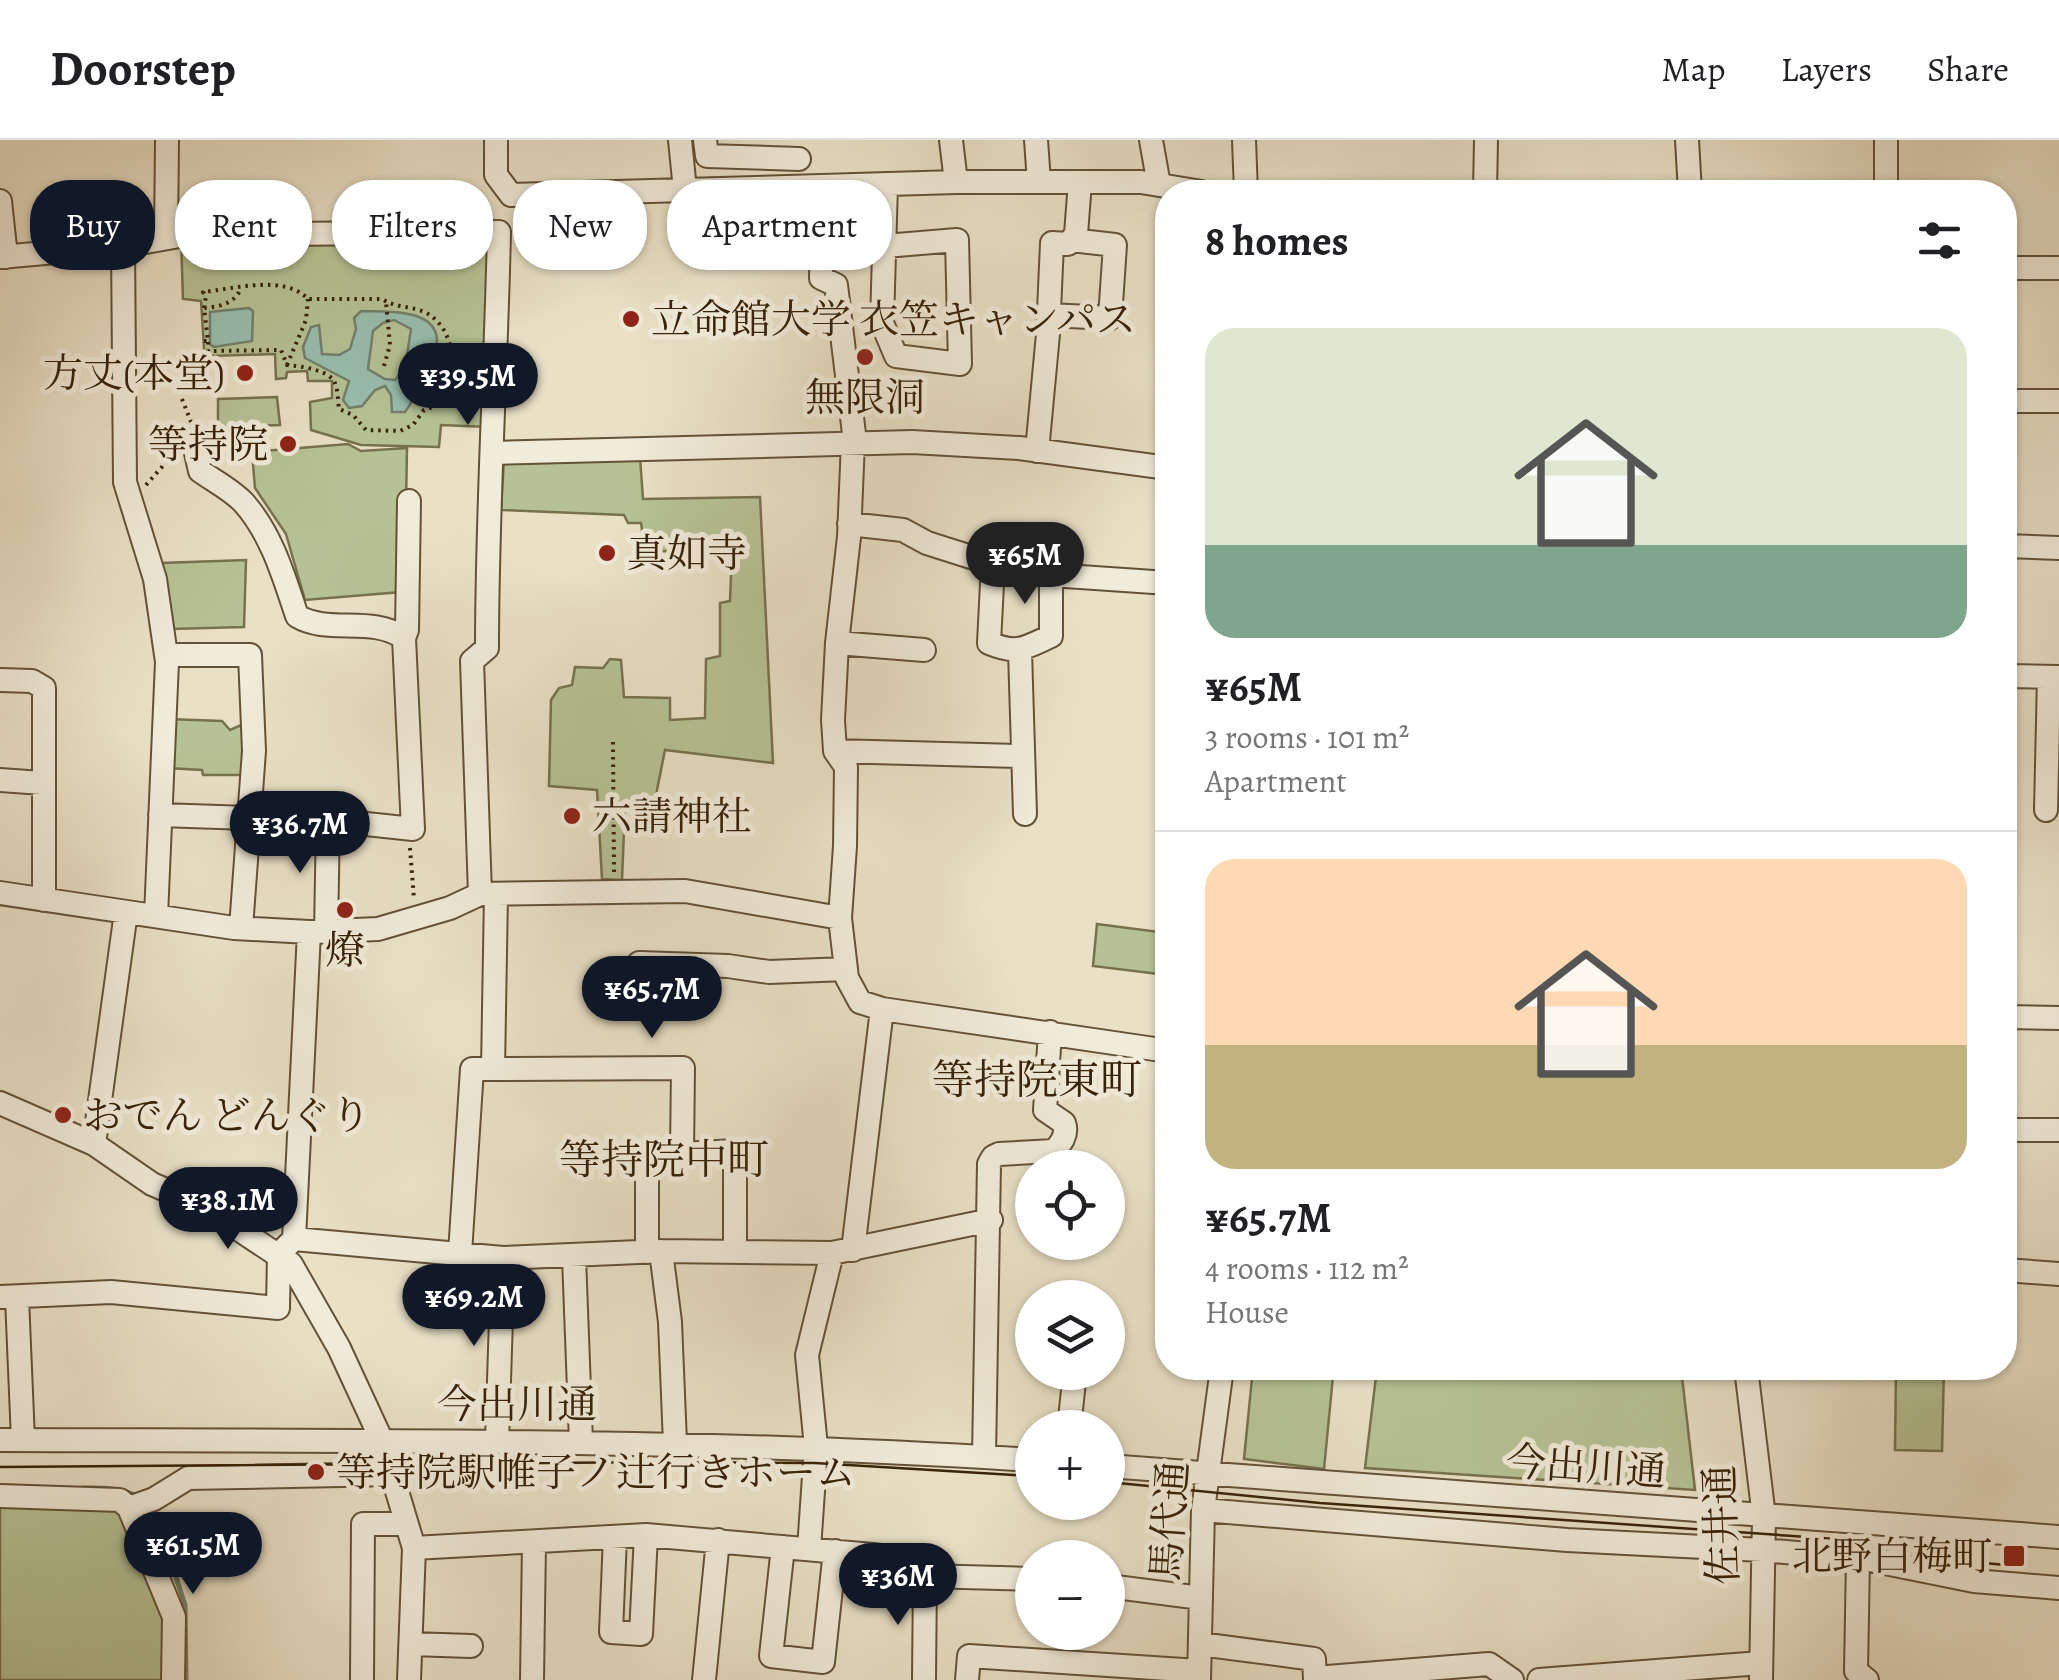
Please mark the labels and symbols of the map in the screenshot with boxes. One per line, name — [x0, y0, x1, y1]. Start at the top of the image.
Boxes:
place label: 立命館大学 衣笠キャンパス — [651, 292, 1136, 347]
marker: 立命館大学 衣笠キャンパス — [620, 308, 642, 330]
pin: ¥39.5M — [387, 343, 549, 428]
place label: 方丈(本堂) — [43, 346, 225, 401]
marker: 無限洞 — [854, 346, 876, 368]
marker: 方丈(本堂) — [234, 362, 256, 384]
place label: 無限洞 — [805, 370, 925, 425]
place label: 等持院 — [148, 417, 268, 472]
marker: 等持院 — [277, 433, 299, 455]
pin: ¥65M — [966, 522, 1084, 607]
place label: 真如寺 — [627, 526, 747, 581]
marker: 真如寺 — [596, 542, 618, 564]
place label: 六請神社 — [592, 789, 752, 844]
pin: ¥36.7M — [219, 791, 381, 876]
marker: 六請神社 — [561, 805, 583, 827]
marker: 燎 — [334, 899, 356, 921]
place label: 燎 — [325, 923, 365, 978]
pin: ¥65.7M — [571, 956, 733, 1041]
district label: 等持院東町 — [932, 1051, 1142, 1108]
place label: おでん どんぐり — [83, 1088, 371, 1143]
marker: おでん どんぐり — [52, 1104, 74, 1126]
district label: 等持院中町 — [559, 1131, 769, 1188]
pin: ¥38.1M — [147, 1167, 309, 1252]
pin: ¥69.2M — [393, 1264, 555, 1349]
street label: 今出川通 — [437, 1377, 597, 1432]
street label: 今出川通 — [1504, 1433, 1668, 1500]
place label: 等持院駅帷子ノ辻行きホーム — [336, 1445, 856, 1500]
street label: 馬代通 — [1138, 1459, 1201, 1583]
marker: 等持院駅帷子ノ辻行きホーム — [305, 1461, 327, 1483]
street label: 佐井通 — [1692, 1464, 1751, 1586]
pin: ¥61.5M — [112, 1512, 274, 1597]
place label: 北野白梅町 — [1792, 1529, 1992, 1584]
pin: ¥36M — [839, 1543, 957, 1628]
marker: 北野白梅町 — [2001, 1543, 2027, 1569]

